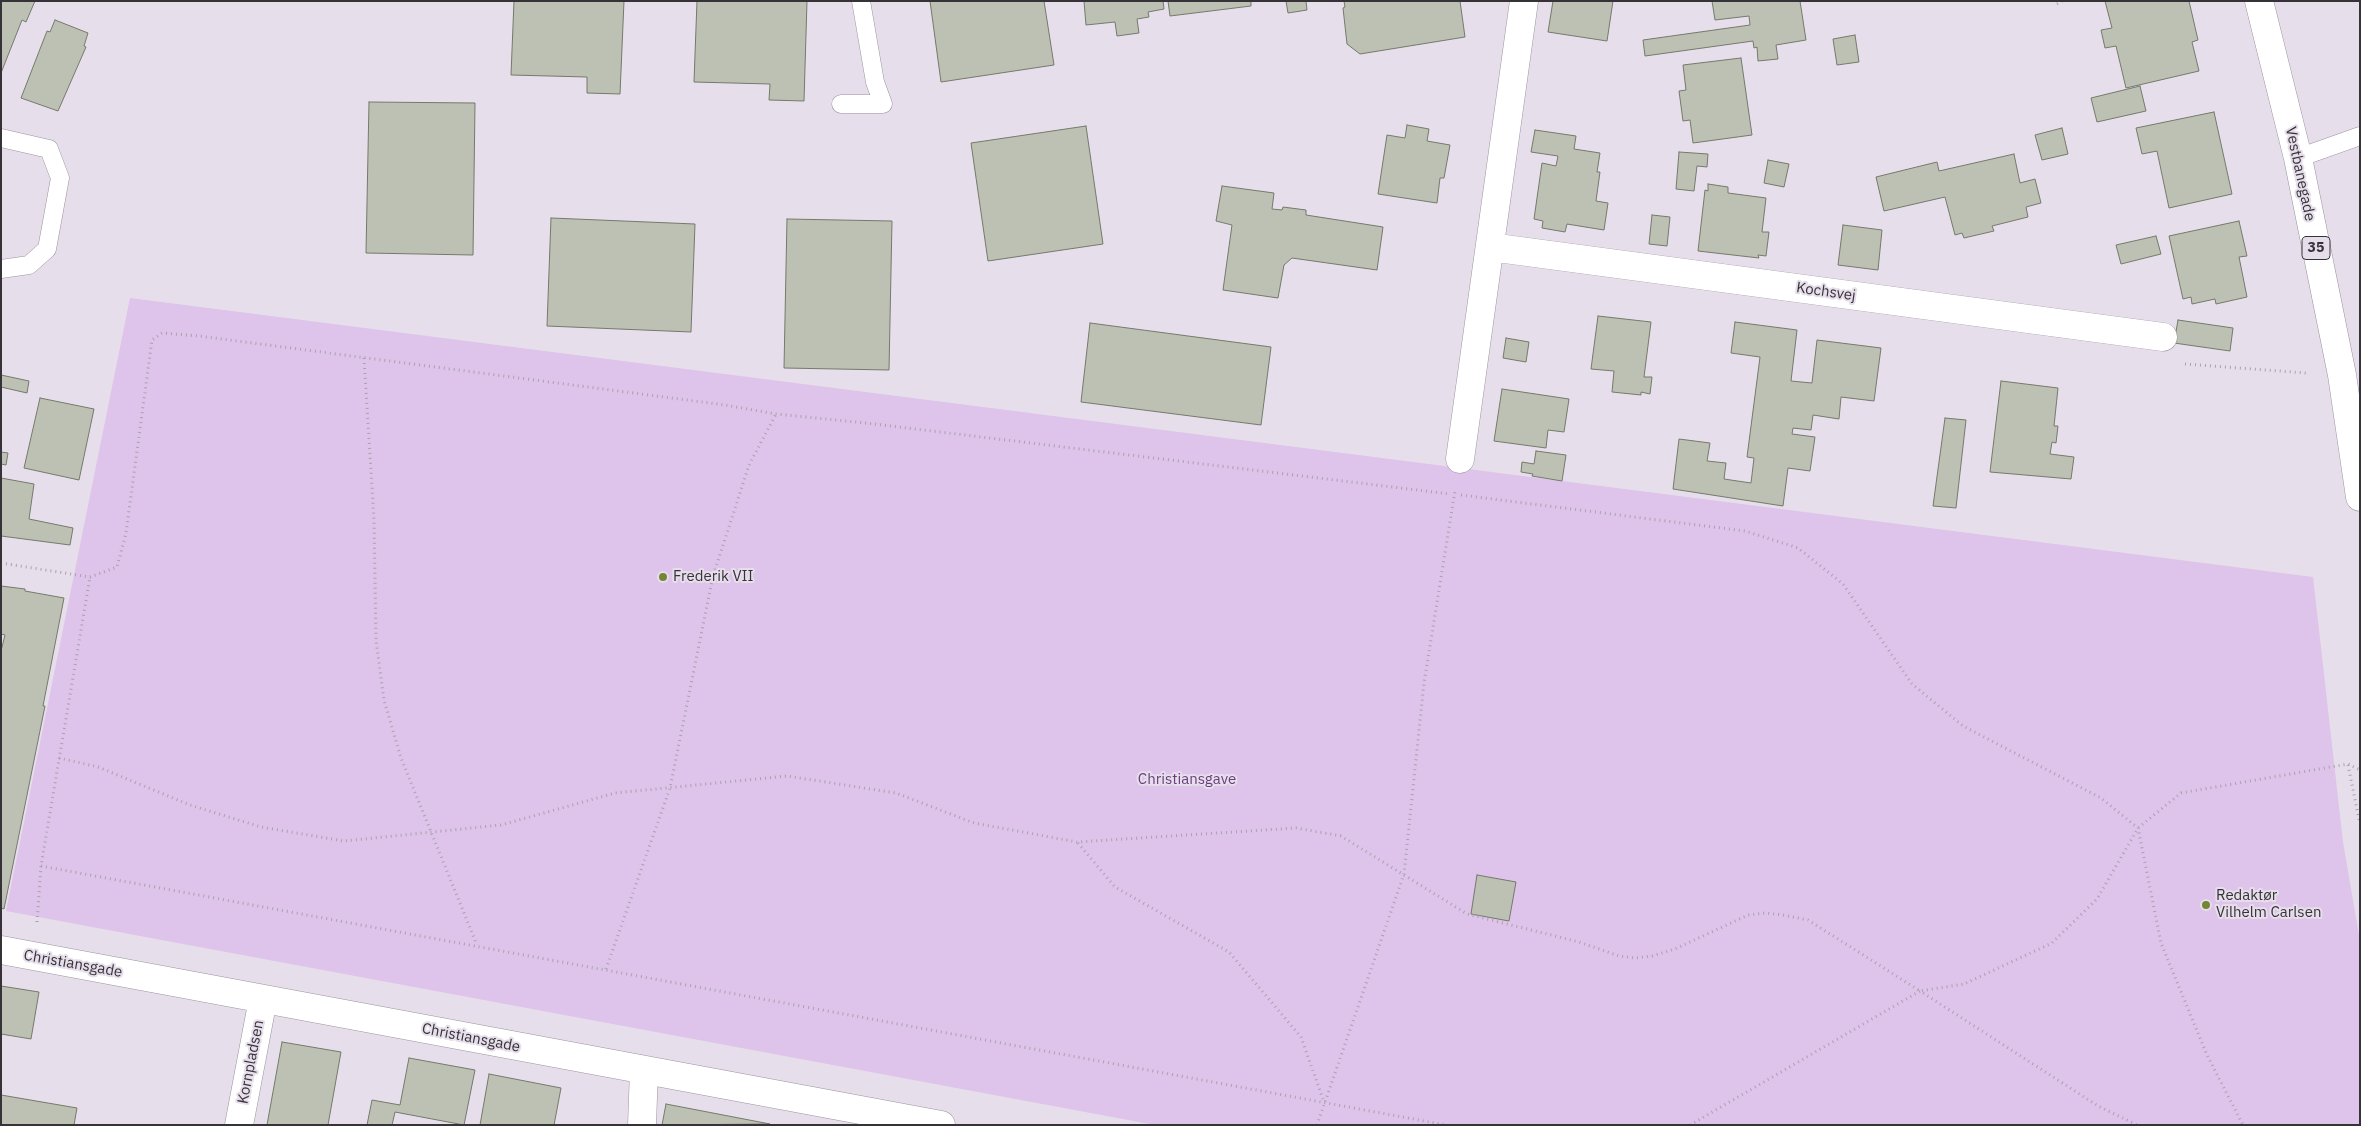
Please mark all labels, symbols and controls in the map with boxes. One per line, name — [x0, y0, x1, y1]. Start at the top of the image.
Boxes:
street label: Vestbanegade — [2281, 125, 2319, 223]
road number: 35 — [2302, 237, 2330, 260]
street label: Kochsvej — [1795, 279, 1857, 305]
place label: Frederik VII — [673, 568, 754, 586]
marker: Frederik VII — [657, 571, 669, 583]
park label: Christiansgave — [1138, 771, 1236, 789]
place label: Redaktør Vilhelm Carlsen — [2216, 887, 2321, 922]
marker: Redaktør Vilhelm Carlsen — [2200, 899, 2212, 911]
street label: Christiansgade — [22, 946, 124, 982]
street label: Kornpladsen — [234, 1019, 268, 1105]
street label: Christiansgade — [420, 1020, 522, 1056]

